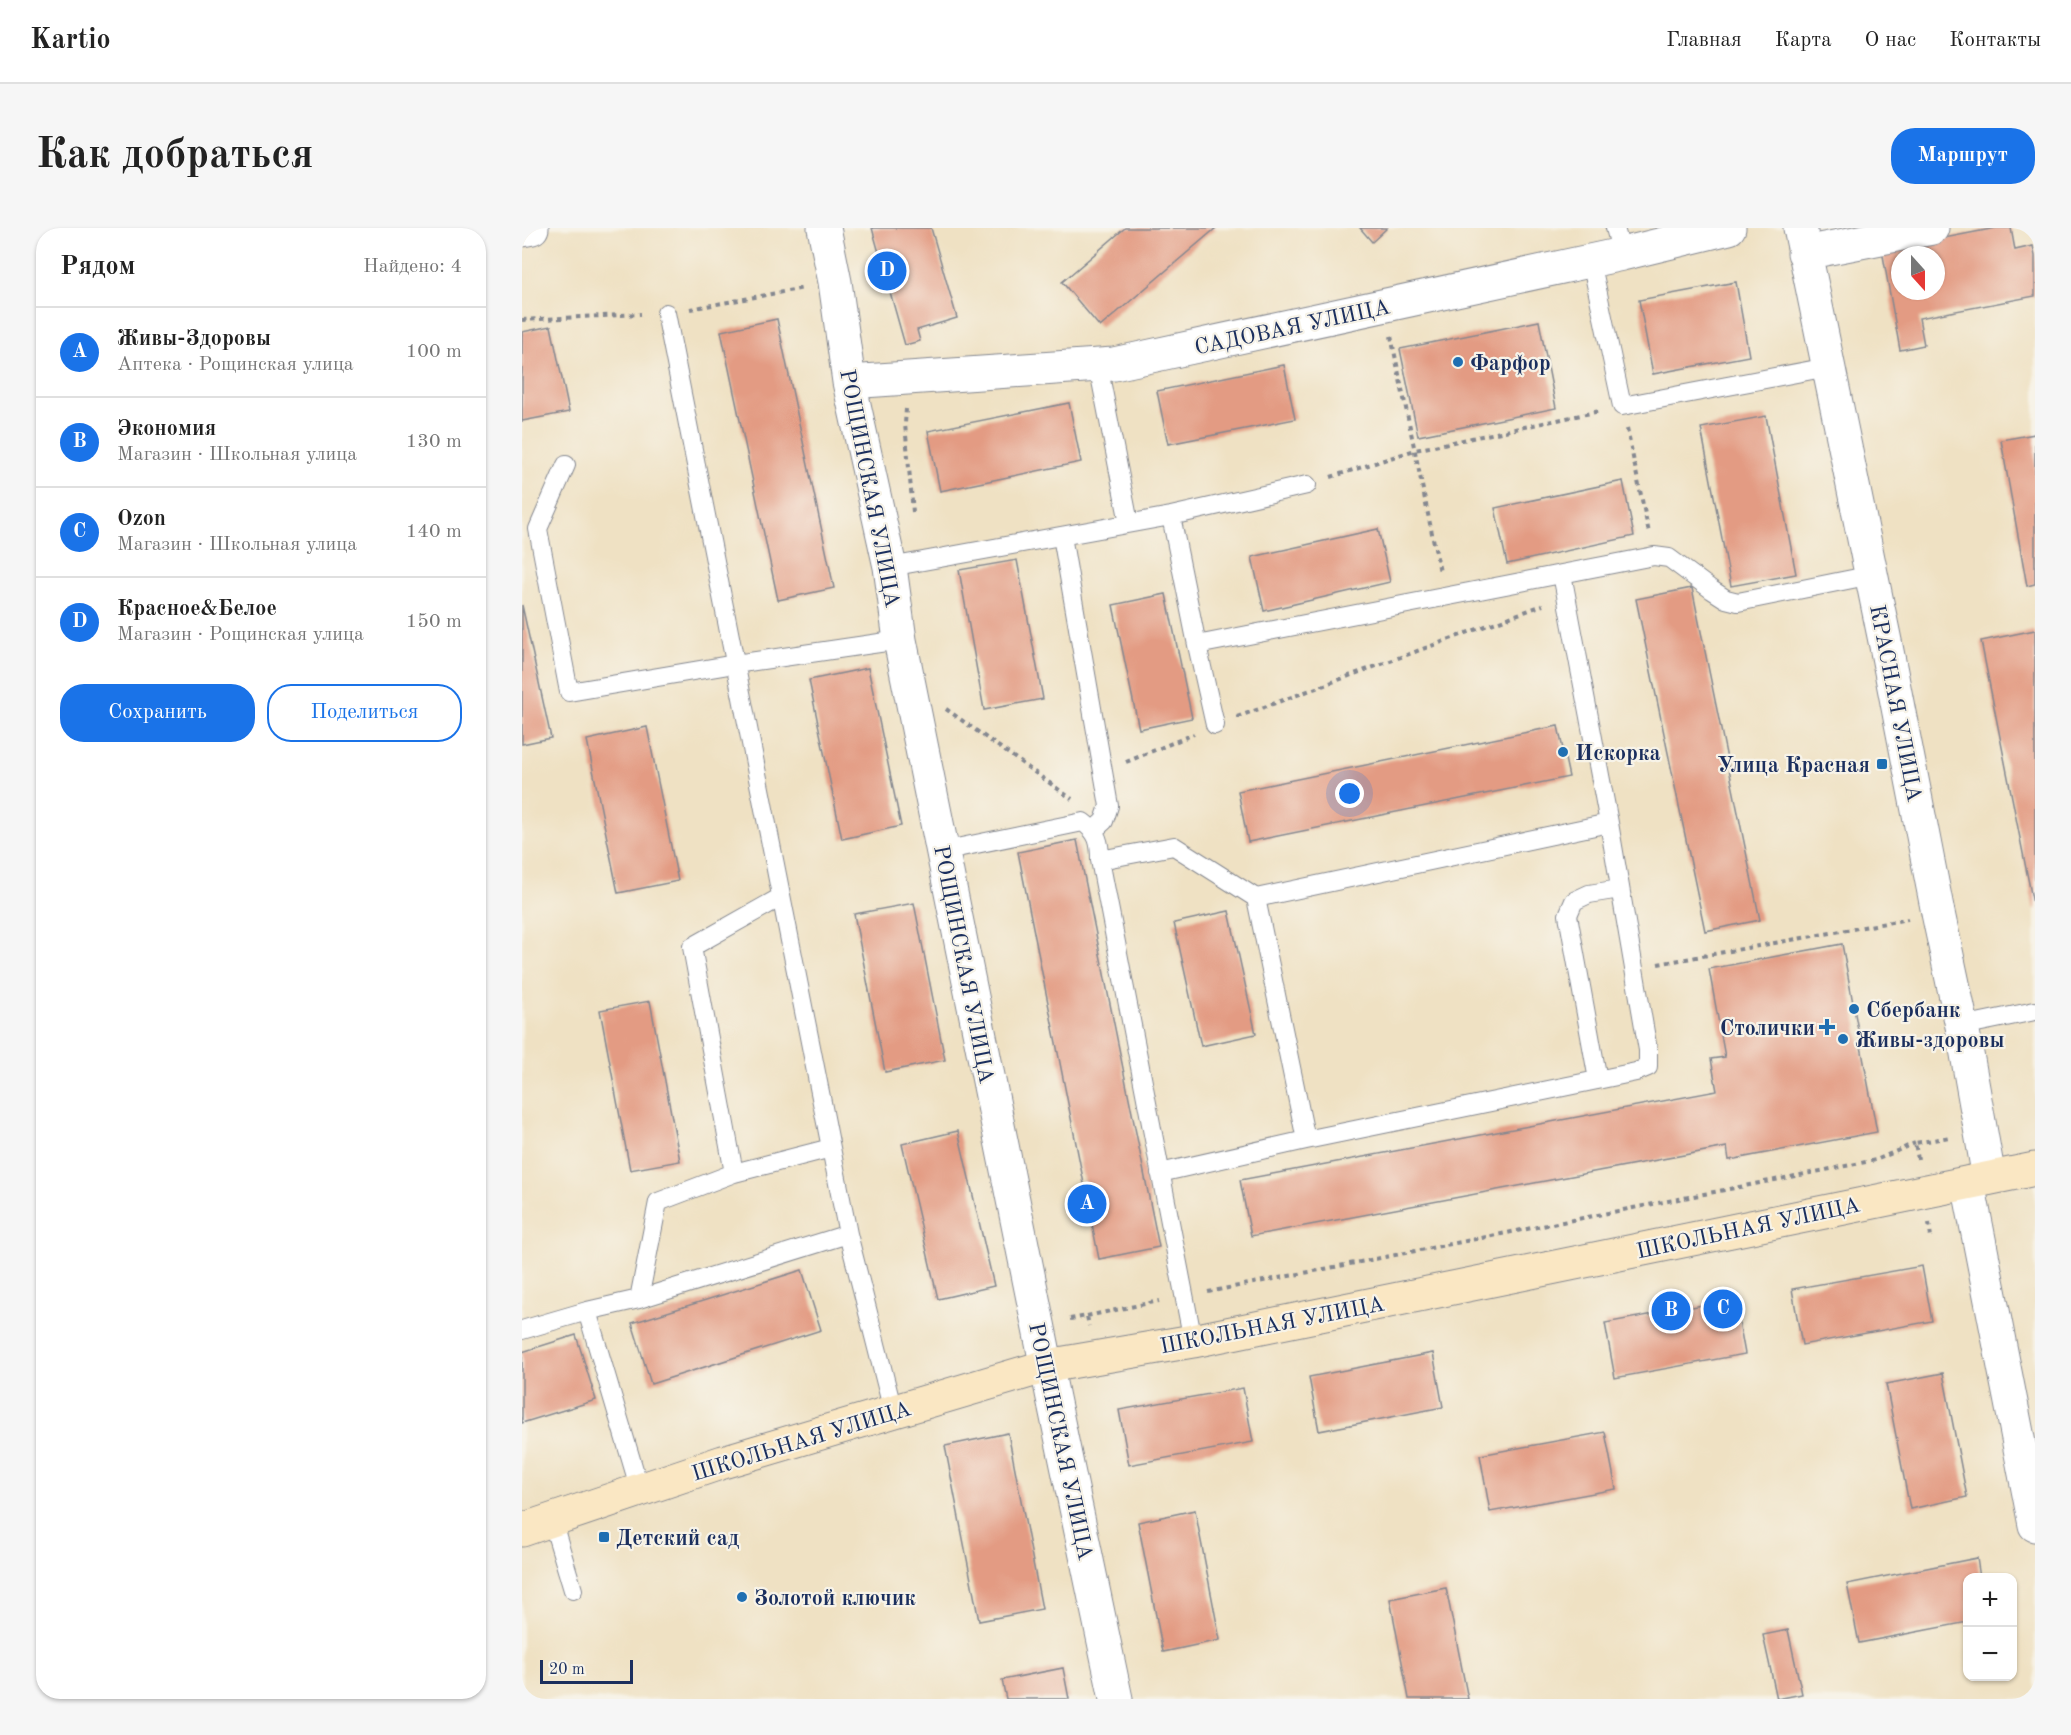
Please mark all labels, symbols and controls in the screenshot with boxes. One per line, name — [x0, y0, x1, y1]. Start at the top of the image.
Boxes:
text: Kartio — [30, 27, 111, 55]
text: Главная — [1666, 30, 1742, 51]
text: Карта — [1775, 30, 1832, 51]
text: О нас — [1865, 30, 1916, 51]
text: Контакты — [1949, 30, 2041, 51]
button: Маршрут — [1891, 128, 2035, 184]
text: Как добраться — [36, 135, 313, 177]
north arrow — [1891, 246, 1945, 300]
pin: D — [868, 248, 907, 294]
text: Рядом — [60, 254, 135, 280]
text: Найдено: 4 — [363, 257, 462, 277]
street label: САДОВАЯ УЛИЦА — [1193, 296, 1392, 359]
text: Живы-Здоровы — [117, 328, 271, 350]
text: A — [72, 342, 87, 362]
text: 100 m — [406, 342, 462, 362]
place label: Фарфор — [1470, 353, 1551, 376]
text: Аптека · Рощинская улица — [117, 355, 354, 375]
marker: Фарфор — [1451, 355, 1465, 369]
street label: РОЩИНСКАЯ УЛИЦА — [835, 367, 903, 610]
text: Экономия — [117, 418, 216, 440]
text: B — [72, 432, 87, 452]
text: 130 m — [406, 432, 462, 452]
text: Магазин · Школьная улица — [117, 445, 357, 465]
text: Ozon — [117, 508, 166, 530]
text: C — [73, 522, 86, 542]
text: 140 m — [406, 522, 462, 542]
text: Магазин · Школьная улица — [117, 535, 357, 555]
text: Красное&Белое — [117, 598, 277, 620]
street label: КРАСНАЯ УЛИЦА — [1865, 603, 1925, 804]
text: D — [72, 612, 87, 632]
text: 150 m — [406, 612, 462, 632]
text: Магазин · Рощинская улица — [117, 625, 364, 645]
button: Сохранить — [60, 684, 255, 742]
button: Поделиться — [267, 684, 462, 742]
place label: Искорка — [1575, 743, 1661, 765]
marker: Искорка — [1556, 745, 1570, 759]
place label: Улица Красная — [1717, 755, 1870, 777]
marker: Улица Красная — [1875, 757, 1889, 771]
your location — [1335, 779, 1364, 808]
street label: РОЩИНСКАЯ УЛИЦА — [929, 843, 997, 1086]
place label: Сбербанк — [1866, 1000, 1961, 1022]
marker: Сбербанк — [1847, 1002, 1861, 1016]
place label: Столички — [1720, 1018, 1815, 1040]
marker: Столички — [1820, 1020, 1834, 1034]
place label: Живы-здоровы — [1855, 1030, 2005, 1052]
marker: Живы-здоровы — [1836, 1032, 1850, 1046]
pin: A — [1068, 1182, 1106, 1226]
street label: ШКОЛЬНАЯ УЛИЦА — [1635, 1194, 1862, 1263]
pin: C — [1704, 1286, 1742, 1332]
pin: B — [1652, 1288, 1690, 1334]
street label: ШКОЛЬНАЯ УЛИЦА — [1158, 1293, 1387, 1359]
street label: РОЩИНСКАЯ УЛИЦА — [1024, 1321, 1096, 1562]
street label: ШКОЛЬНАЯ УЛИЦА — [689, 1398, 914, 1486]
place label: Детский сад — [616, 1528, 739, 1550]
marker: Детский сад — [597, 1530, 611, 1544]
map controls — [1963, 1573, 2017, 1681]
button: + — [1963, 1573, 2017, 1627]
place label: Золотой ключик — [754, 1588, 916, 1610]
marker: Золотой ключик — [735, 1590, 749, 1604]
button: − — [1963, 1627, 2017, 1681]
scale bar — [540, 1657, 633, 1684]
text: 20 m — [549, 1662, 585, 1678]

